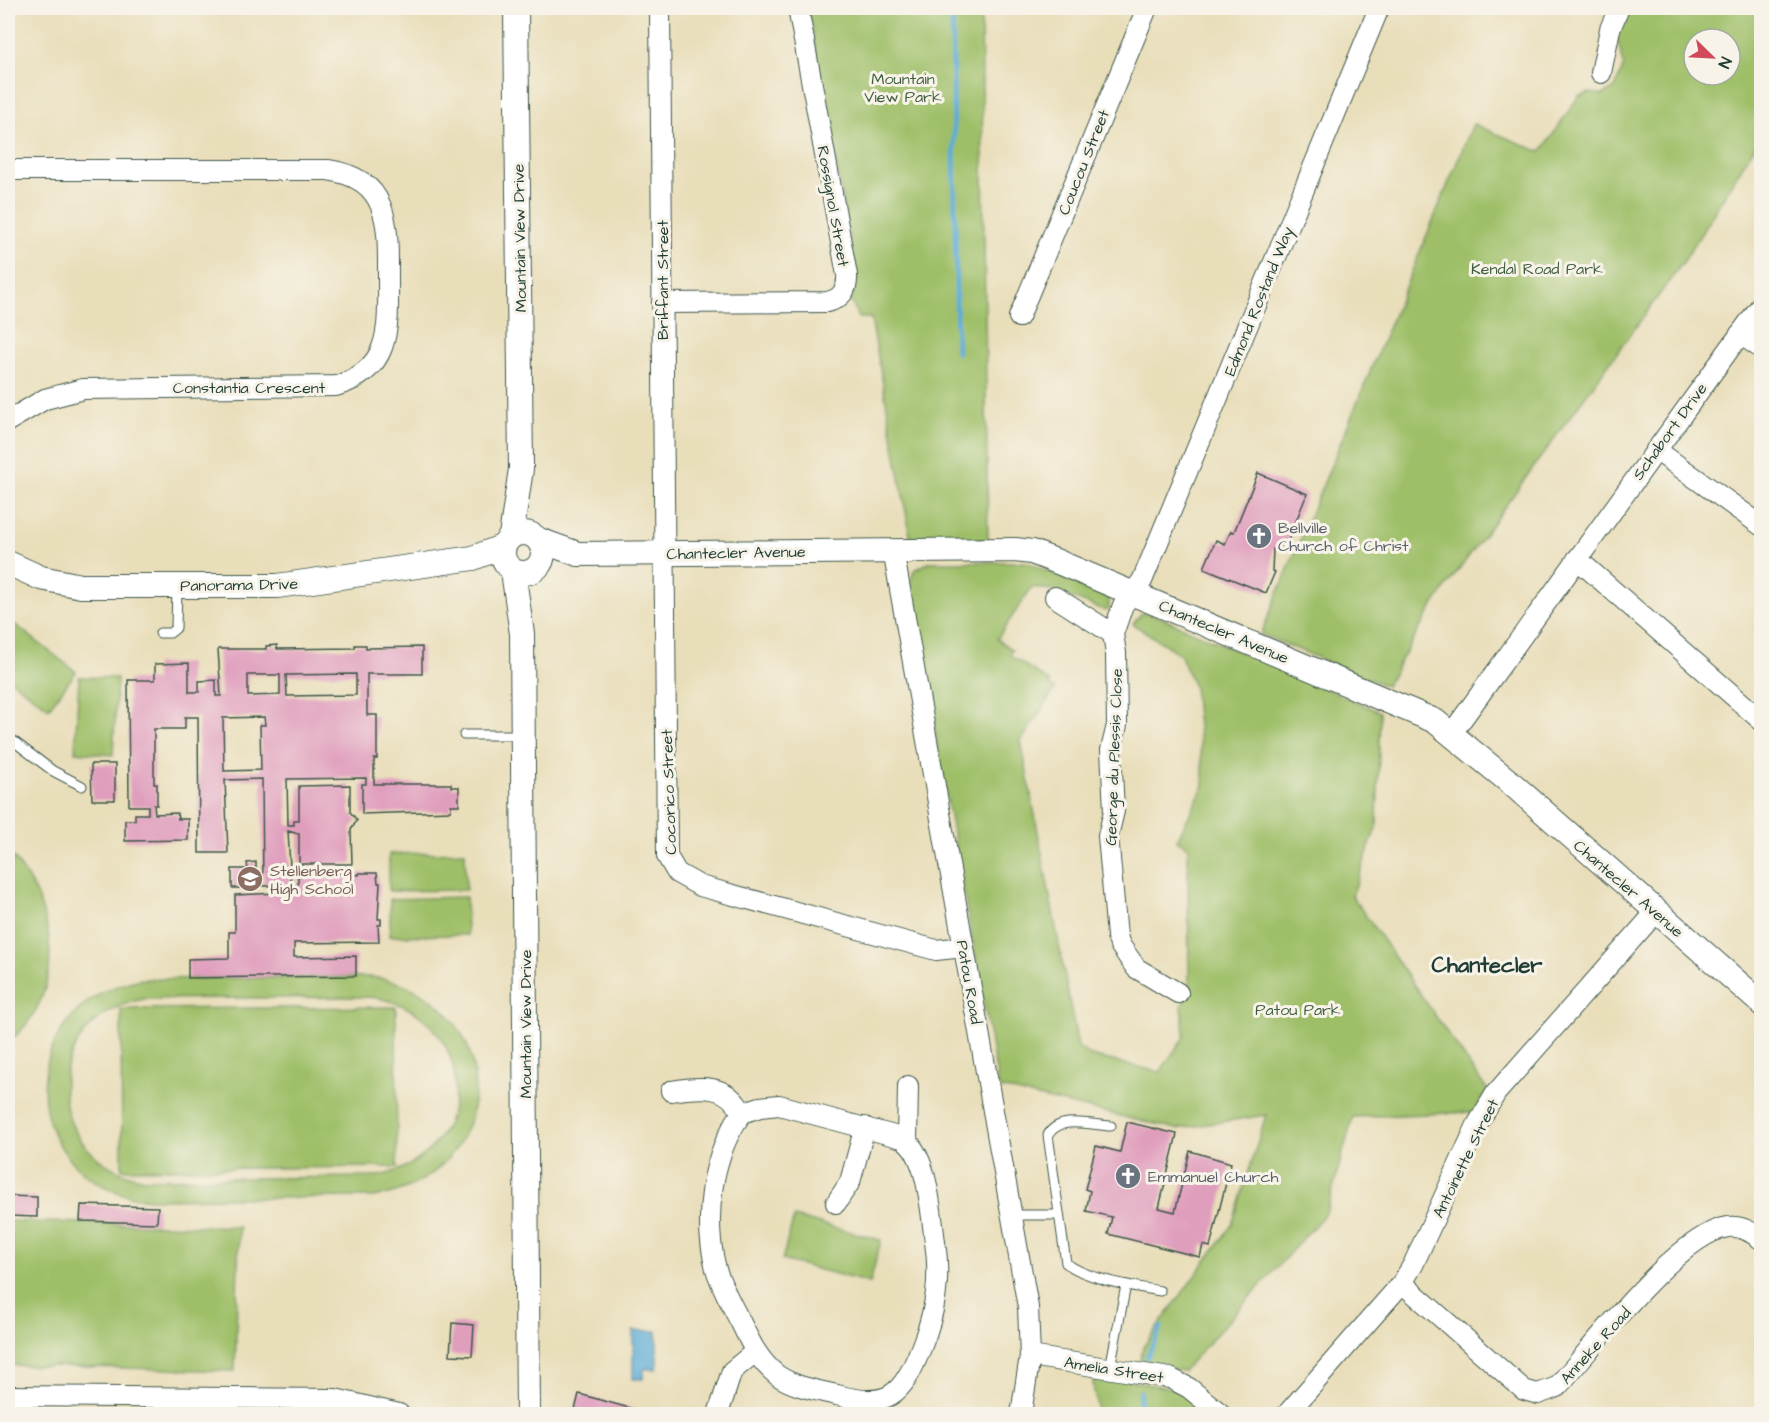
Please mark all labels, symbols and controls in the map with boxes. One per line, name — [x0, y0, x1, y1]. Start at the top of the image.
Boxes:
north arrow — [1682, 27, 1742, 87]
text: N — [1713, 54, 1737, 72]
park label: Mountain View Park — [864, 68, 942, 108]
street label: Coucou Street — [1053, 106, 1115, 218]
street label: Rossignol Street — [811, 144, 855, 269]
street label: Mountain View Drive — [508, 163, 532, 313]
street label: Briffant Street — [652, 219, 674, 340]
street label: Edmond Rostand Way — [1219, 223, 1300, 380]
park label: Kendal Road Park — [1471, 258, 1603, 280]
street label: Constantia Crescent — [173, 377, 326, 399]
street label: Schabort Drive — [1627, 378, 1713, 484]
place label: Bellville Church of Christ — [1278, 517, 1409, 557]
church icon: Bellville Church of Christ — [1244, 521, 1274, 551]
street label: Chantecler Avenue — [666, 541, 806, 565]
street label: Panorama Drive — [180, 573, 298, 597]
street label: Chantecler Avenue — [1155, 595, 1292, 669]
street label: George du Plessis Close — [1100, 668, 1129, 846]
street label: Cocorico Street — [656, 728, 682, 855]
street label: Chantecler Avenue — [1569, 835, 1688, 943]
place label: Stellenberg High School — [270, 860, 354, 901]
school or university icon: Stellenberg High School — [235, 864, 265, 894]
street label: Patou Road — [951, 938, 987, 1026]
street label: Mountain View Drive — [515, 949, 537, 1098]
district label: Chantecler — [1432, 950, 1543, 981]
park label: Patou Park — [1255, 999, 1341, 1021]
street label: Antoinette Street — [1427, 1095, 1505, 1222]
church icon: Emmanuel Church — [1113, 1161, 1143, 1191]
place label: Emmanuel Church — [1148, 1166, 1279, 1188]
street label: Anneke Road — [1555, 1302, 1636, 1389]
street label: Amelia Street — [1063, 1351, 1166, 1389]

